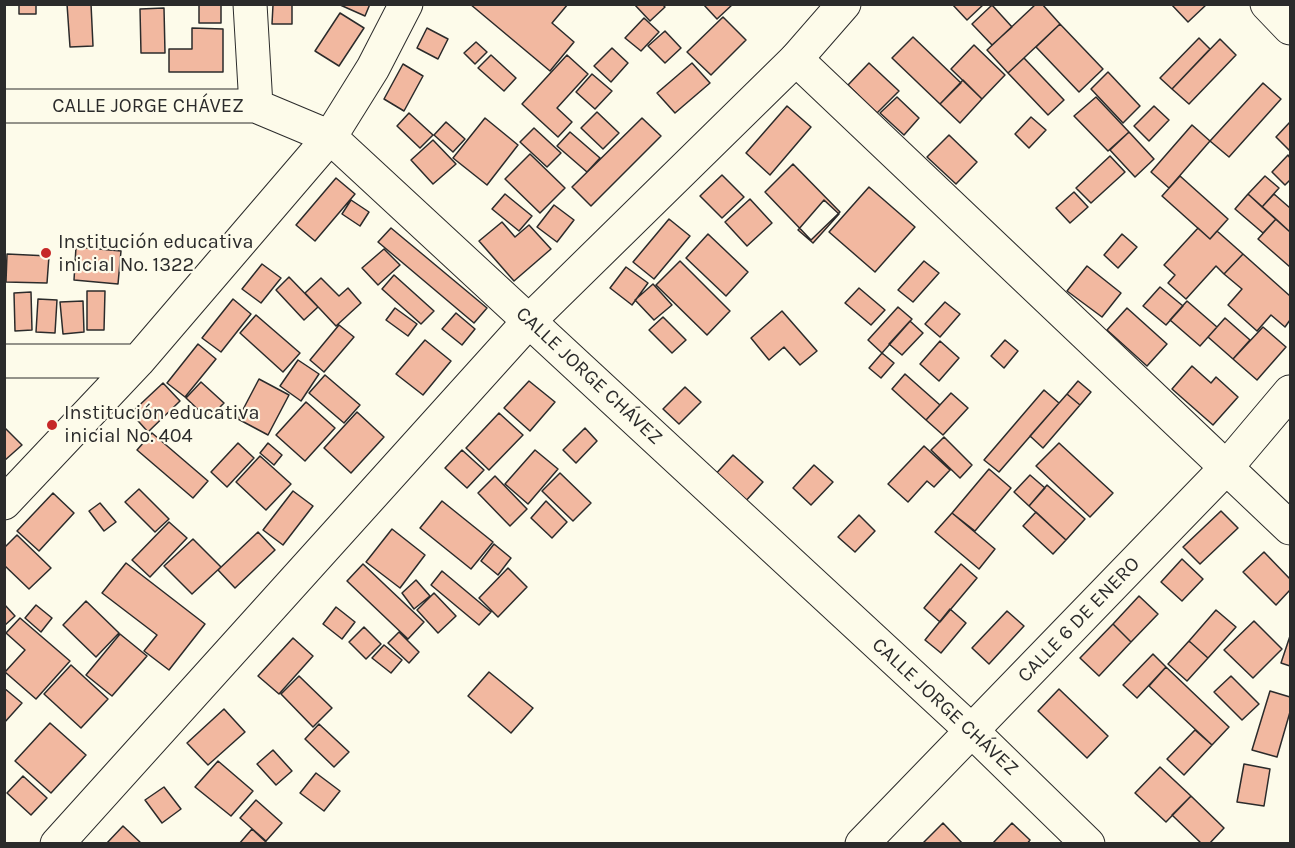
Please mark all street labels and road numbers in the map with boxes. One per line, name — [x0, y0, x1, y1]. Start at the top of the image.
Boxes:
street label: CALLE JORGE CHÁVEZ — [52, 94, 244, 118]
street label: CALLE JORGE CHÁVEZ — [511, 302, 667, 450]
street label: CALLE 6 DE ENERO — [1013, 552, 1145, 688]
street label: CALLE JORGE CHÁVEZ — [867, 633, 1023, 781]

